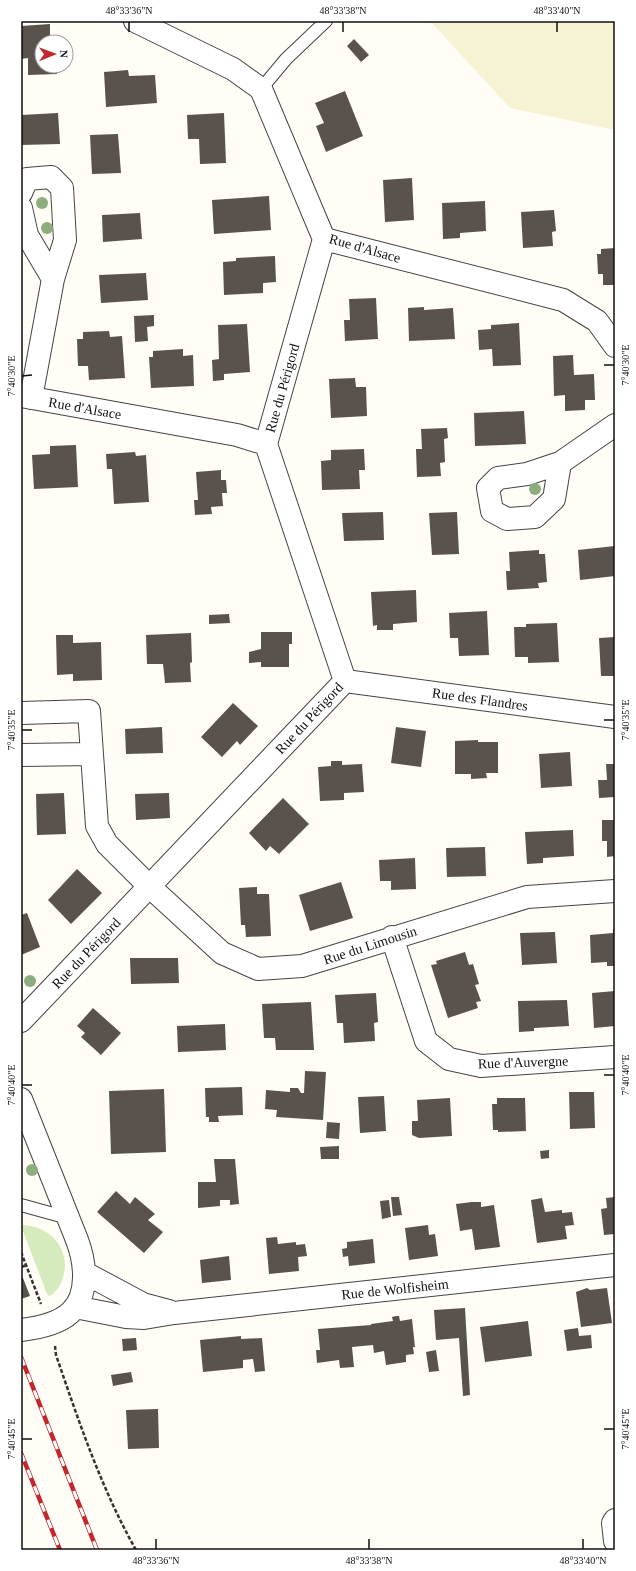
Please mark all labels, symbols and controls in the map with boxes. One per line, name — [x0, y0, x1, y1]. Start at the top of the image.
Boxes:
text: 48°33'36"N — [105, 5, 153, 16]
text: 48°33'38"N — [319, 5, 367, 16]
text: 48°33'40"N — [533, 5, 581, 16]
north arrow — [34, 34, 74, 74]
text: N — [58, 50, 70, 58]
street label: Rue d'Alsace — [327, 231, 402, 266]
street label: Rue du Périgord — [263, 342, 302, 434]
text: 7°40'30"E — [620, 345, 631, 386]
text: 7°40'30"E — [6, 356, 17, 397]
street label: Rue d'Alsace — [47, 395, 122, 422]
street label: Rue du Périgord — [273, 680, 346, 757]
street label: Rue des Flandres — [431, 685, 529, 714]
text: 7°40'35"E — [620, 700, 631, 741]
text: 7°40'35"E — [6, 710, 17, 751]
street label: Rue du Périgord — [49, 915, 124, 992]
street label: Rue du Limousin — [322, 923, 419, 968]
street label: Rue d'Auvergne — [478, 1053, 569, 1072]
text: 7°40'40"E — [620, 1055, 631, 1096]
text: 7°40'40"E — [6, 1065, 17, 1106]
street label: Rue de Wolfisheim — [341, 1276, 449, 1303]
text: 7°40'45"E — [620, 1409, 631, 1450]
text: 7°40'45"E — [6, 1419, 17, 1460]
text: 48°33'36"N — [132, 1555, 180, 1566]
text: 48°33'38"N — [345, 1555, 393, 1566]
text: 48°33'40"N — [559, 1555, 607, 1566]

